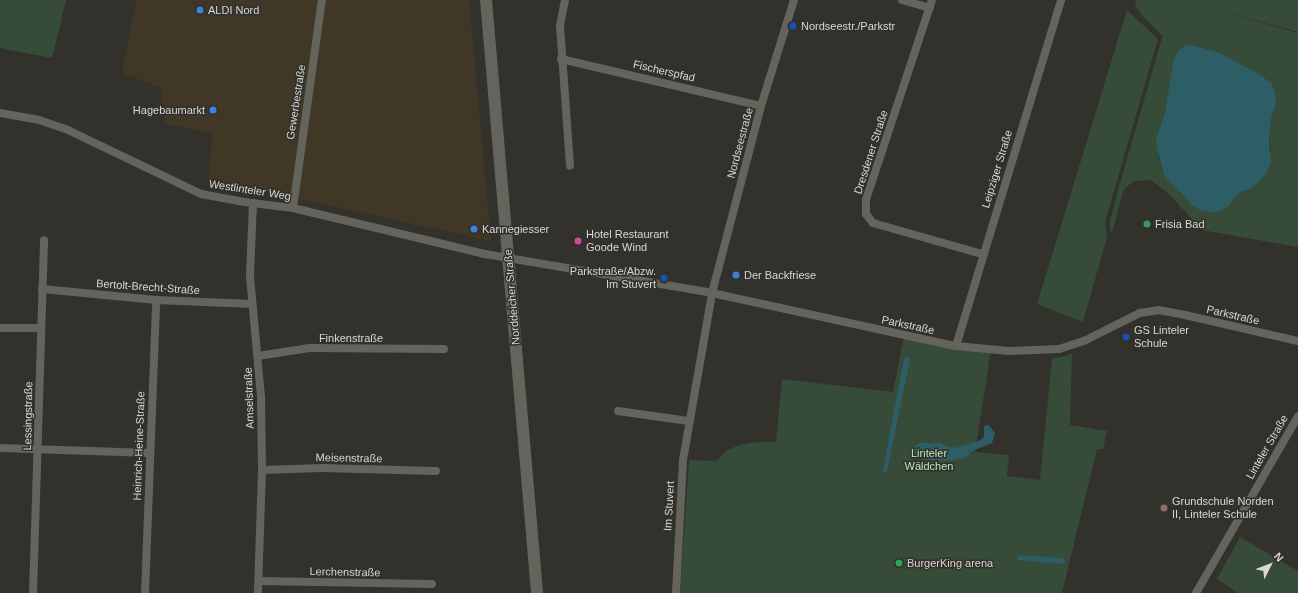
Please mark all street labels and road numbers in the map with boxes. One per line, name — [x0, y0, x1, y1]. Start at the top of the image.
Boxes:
street label: Fischerspfad — [632, 57, 696, 85]
street label: Gewerbestraße — [284, 64, 308, 140]
street label: Nordseestraße — [724, 106, 756, 180]
street label: Dresdener Straße — [851, 108, 891, 196]
street label: Leipziger Straße — [979, 128, 1015, 210]
street label: Westlinteler Weg — [208, 177, 292, 203]
street label: Norddeicher Straße — [501, 249, 523, 345]
street label: Bertolt-Brecht-Straße — [96, 277, 200, 297]
street label: Parkstraße — [1205, 303, 1261, 327]
street label: Parkstraße — [880, 313, 936, 337]
street label: Finkenstraße — [319, 331, 383, 345]
street label: Amselstraße — [241, 367, 257, 429]
street label: Lessingstraße — [21, 381, 35, 451]
street label: Heinrich-Heine-Straße — [130, 391, 148, 501]
street label: Linteler Straße — [1243, 412, 1291, 482]
street label: Meisenstraße — [316, 451, 382, 465]
street label: Im Stuvert — [661, 481, 677, 531]
street label: Lerchenstraße — [309, 565, 381, 579]

